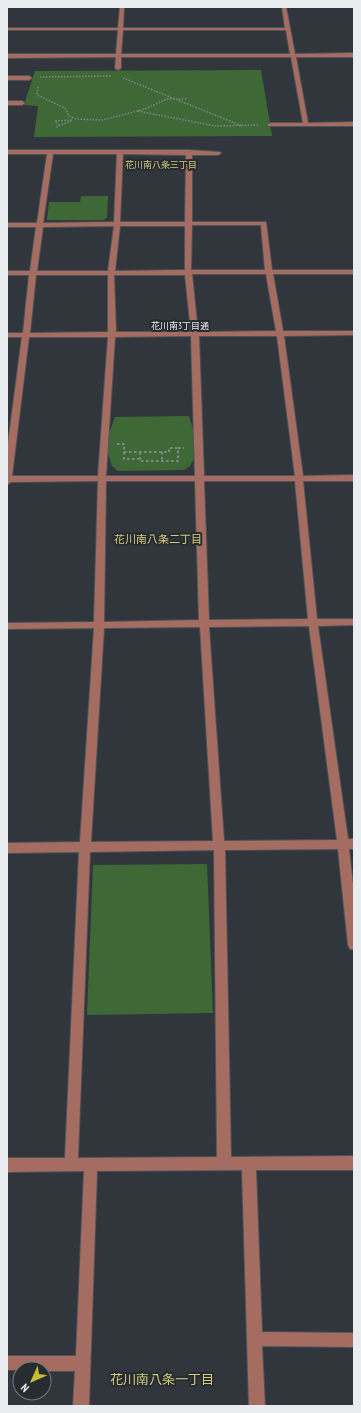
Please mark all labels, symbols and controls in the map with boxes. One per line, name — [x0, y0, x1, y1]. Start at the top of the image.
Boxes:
district label: 花川南八条三丁目 — [125, 159, 197, 170]
street label: 花川南3丁目通 — [151, 320, 209, 331]
district label: 花川南八条二丁目 — [114, 532, 202, 546]
north arrow — [12, 1361, 52, 1401]
district label: 花川南八条一丁目 — [110, 1371, 214, 1388]
text: N — [18, 1381, 32, 1395]

